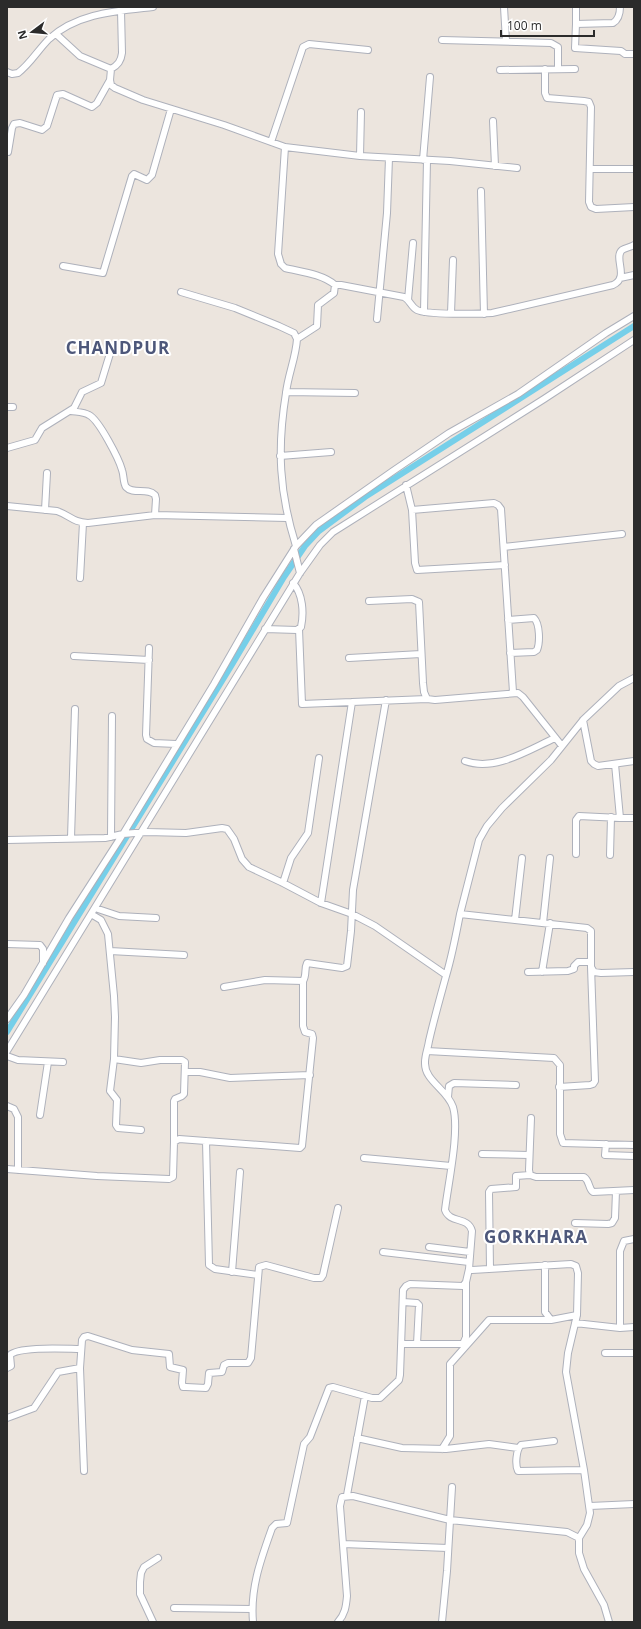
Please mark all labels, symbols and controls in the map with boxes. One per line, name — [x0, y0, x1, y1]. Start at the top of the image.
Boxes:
north arrow — [12, 12, 52, 52]
scale bar — [501, 12, 594, 38]
text: 100 m — [507, 17, 542, 34]
text: N — [13, 29, 30, 41]
district label: CHANDPUR — [66, 336, 170, 359]
district label: GORKHARA — [484, 1225, 588, 1248]

